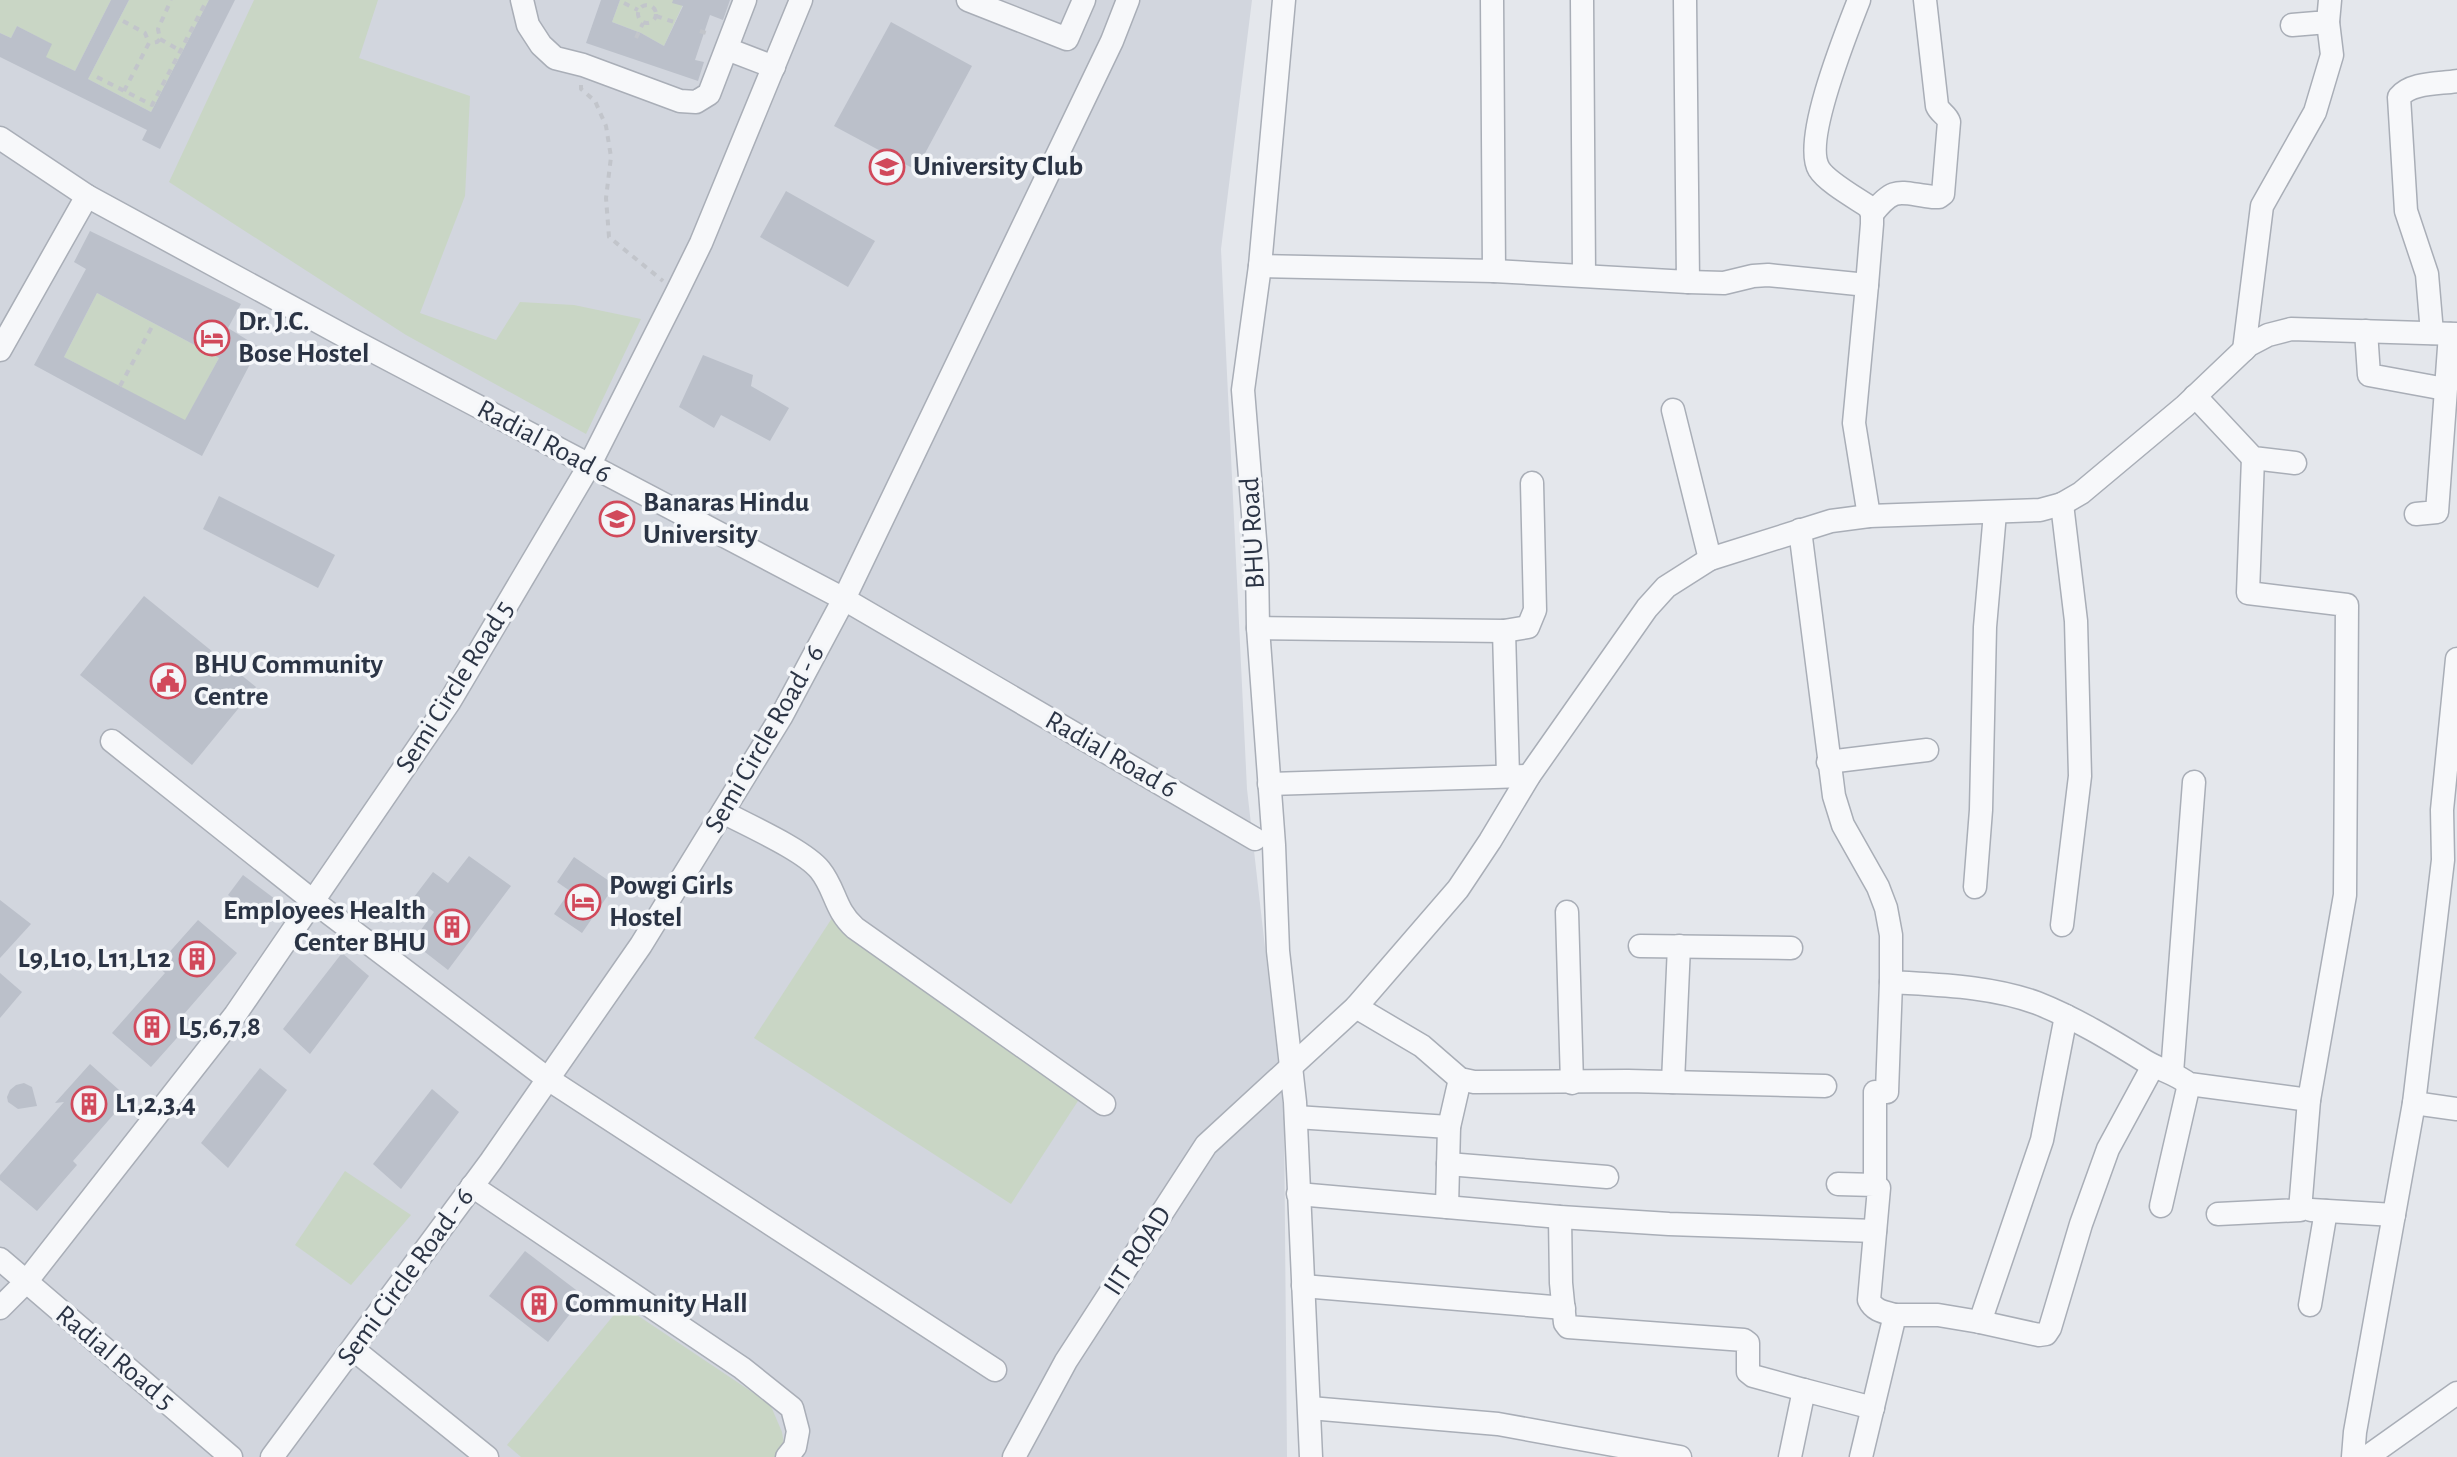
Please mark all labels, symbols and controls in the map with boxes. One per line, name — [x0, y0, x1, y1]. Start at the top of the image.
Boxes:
school or university icon: University Club — [868, 148, 906, 186]
place label: University Club — [913, 153, 1083, 181]
place label: Dr. J.C. Bose Hostel — [238, 308, 369, 368]
hotel icon: Dr. J.C. Bose Hostel — [193, 319, 231, 357]
street label: Radial Road 6 — [472, 395, 616, 489]
street label: BHU Road — [1236, 476, 1270, 590]
place label: Banaras Hindu University — [643, 489, 810, 549]
school or university icon: Banaras Hindu University — [598, 500, 636, 538]
street label: Semi Circle Road 5 — [391, 596, 519, 778]
street label: Semi Circle Road - 6 — [700, 640, 830, 838]
place label: BHU Community Centre — [194, 651, 384, 711]
public building icon: BHU Community Centre — [149, 662, 187, 700]
street label: Radial Road 6 — [1040, 706, 1182, 804]
place label: Powgi Girls Hostel — [609, 872, 733, 932]
hotel icon: Powgi Girls Hostel — [564, 883, 602, 921]
place label: Employees Health Center BHU — [223, 897, 426, 957]
building icon: Employees Health Center BHU — [433, 908, 471, 946]
building icon: L9,L10, L11,L12 — [178, 940, 216, 978]
place label: L9,L10, L11,L12 — [17, 945, 171, 973]
building icon: L5,6,7,8 — [133, 1008, 171, 1046]
place label: L5,6,7,8 — [178, 1013, 261, 1041]
building icon: L1,2,3,4 — [70, 1085, 108, 1123]
place label: L1,2,3,4 — [115, 1090, 196, 1118]
street label: Semi Circle Road - 6 — [332, 1183, 480, 1371]
street label: IIT ROAD — [1099, 1201, 1177, 1301]
building icon: Community Hall — [520, 1285, 558, 1323]
place label: Community Hall — [565, 1290, 748, 1318]
street label: Radial Road 5 — [50, 1300, 180, 1416]

